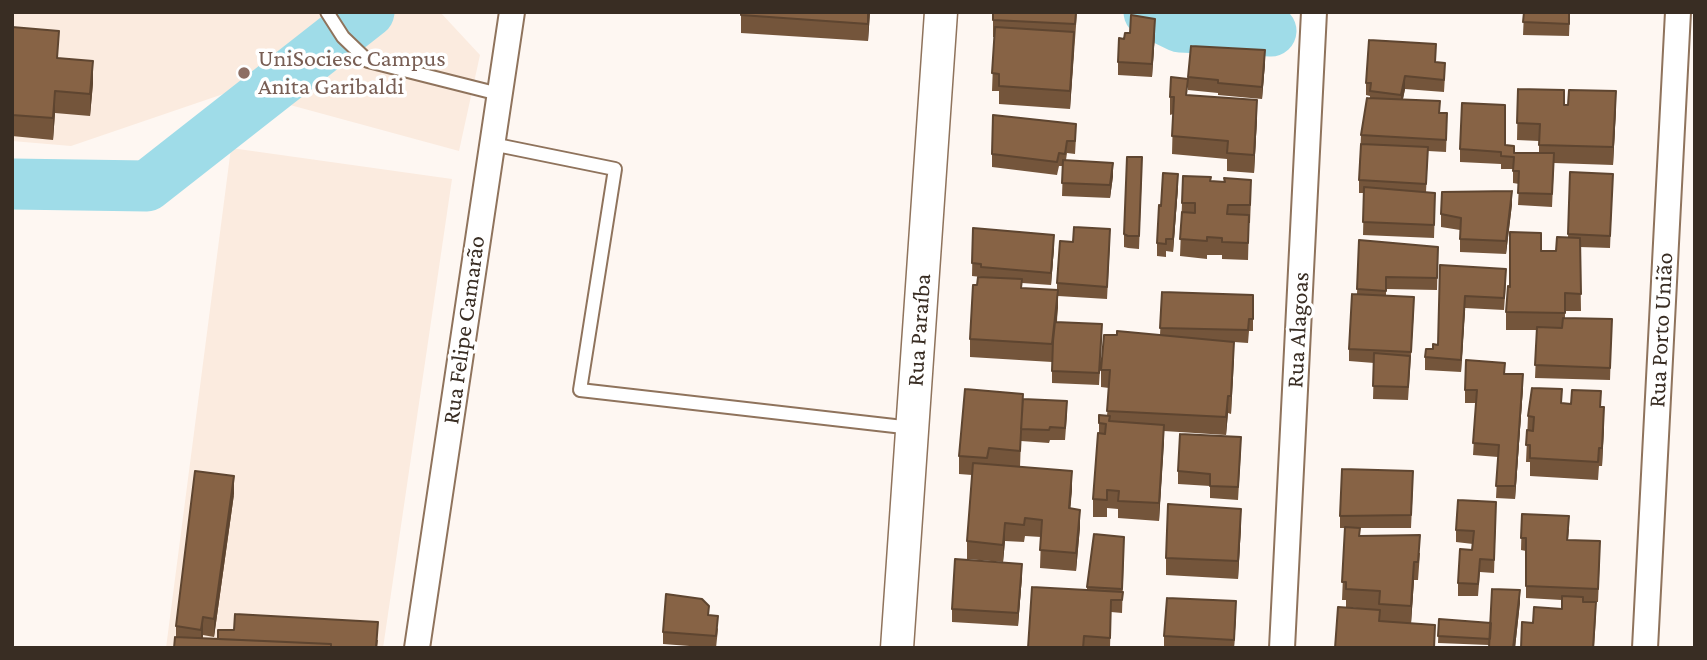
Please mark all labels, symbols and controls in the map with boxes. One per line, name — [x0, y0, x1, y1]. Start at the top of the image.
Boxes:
place label: UniSociesc Campus Anita Garibaldi — [258, 45, 446, 101]
marker: UniSociesc Campus Anita Garibaldi — [236, 65, 252, 81]
street label: Rua Felipe Camarão — [437, 234, 491, 426]
street label: Rua Porto União — [1643, 252, 1679, 408]
street label: Rua Alagoas — [1281, 271, 1315, 389]
street label: Rua Paraíba — [901, 273, 937, 387]

